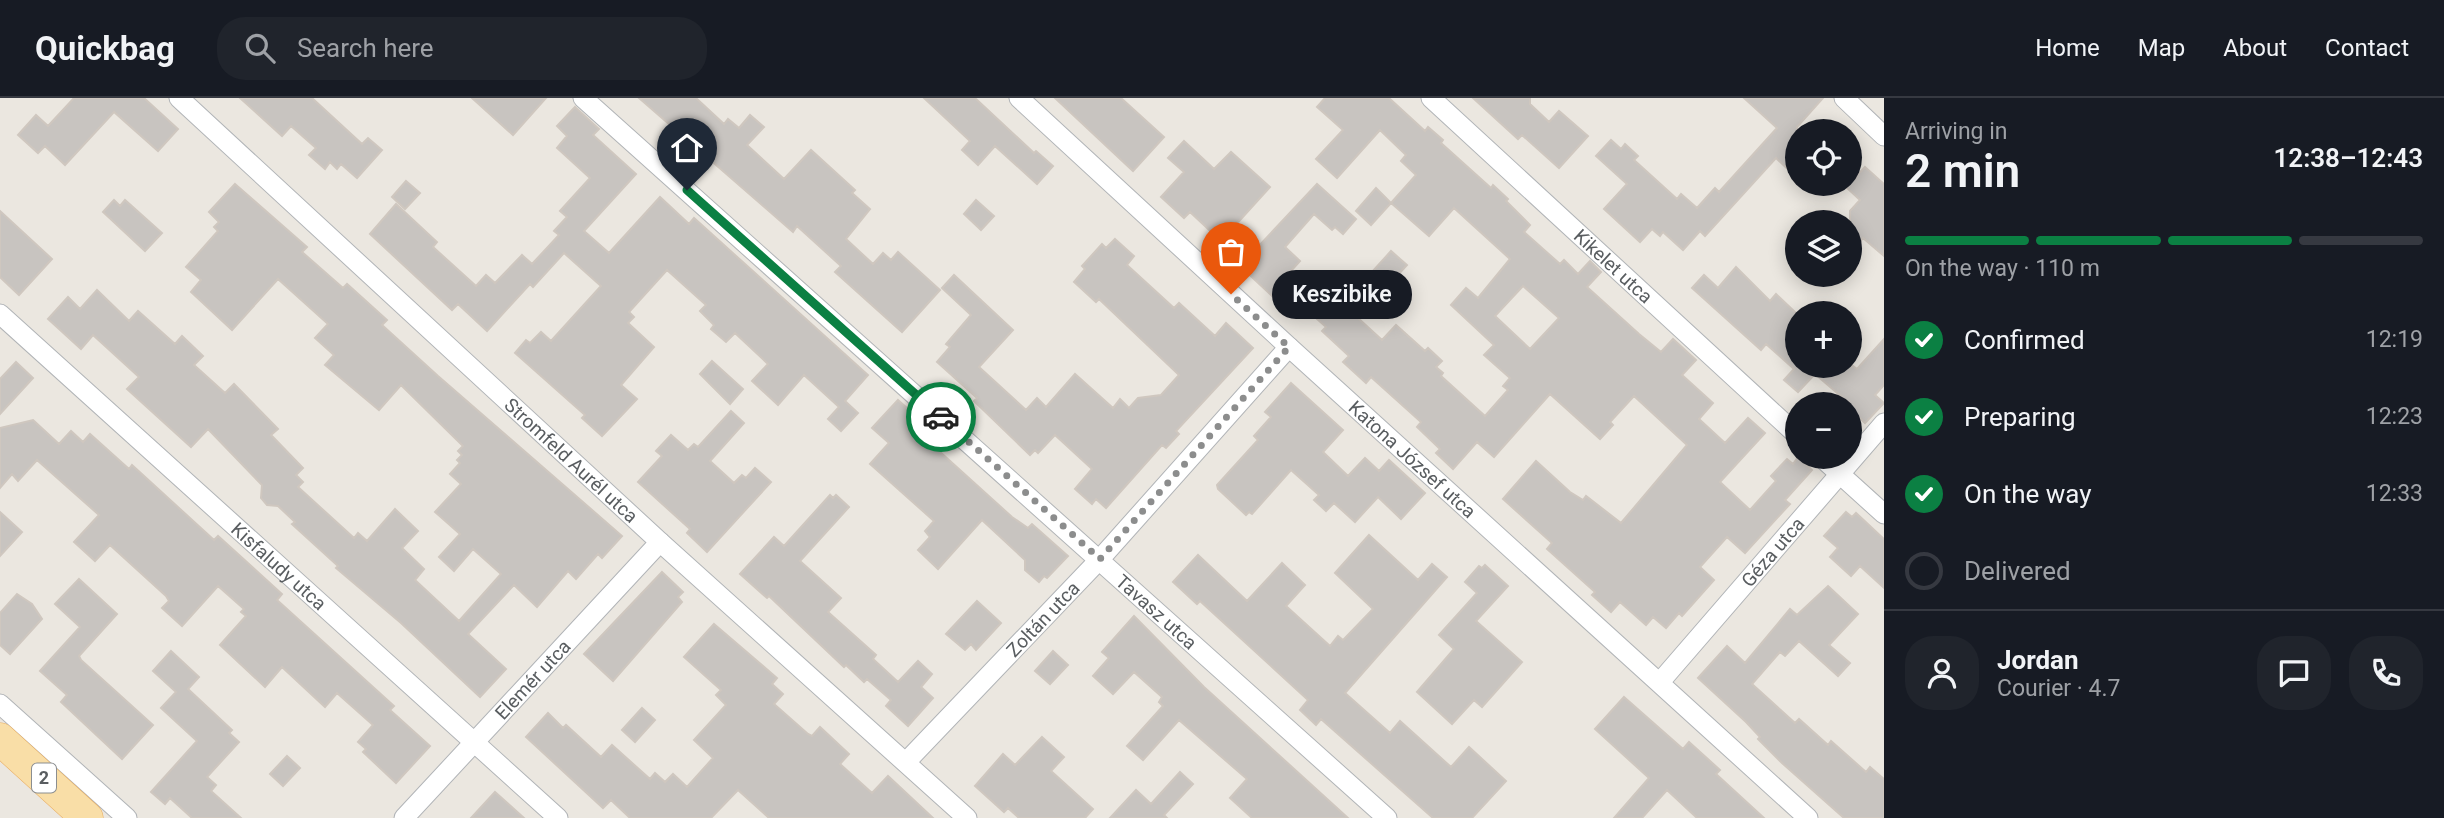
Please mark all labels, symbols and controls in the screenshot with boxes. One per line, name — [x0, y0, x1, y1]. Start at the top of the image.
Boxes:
search box — [217, 17, 707, 80]
text: Quickbag — [35, 29, 175, 68]
icon: search — [241, 29, 279, 67]
text: Search here — [297, 33, 434, 63]
text: Home — [2035, 34, 2100, 62]
text: Map — [2138, 34, 2185, 62]
text: About — [2223, 34, 2287, 62]
text: Contact — [2325, 34, 2409, 62]
pin — [657, 118, 717, 190]
text: Arriving in — [1905, 118, 2008, 145]
map controls — [1785, 119, 1862, 469]
button: locate — [1785, 119, 1862, 196]
icon: home — [668, 129, 706, 167]
text: 12:38–12:43 — [2273, 143, 2423, 173]
text: 2 min — [1905, 144, 2020, 198]
button: layers — [1785, 210, 1862, 287]
pin — [1201, 222, 1261, 294]
street label: Kikelet utca — [1569, 224, 1657, 308]
icon: bag — [1212, 233, 1250, 271]
text: On the way · 110 m — [1905, 255, 2100, 282]
callout: Keszibike — [1273, 270, 1413, 318]
text: Keszibike — [1292, 281, 1392, 308]
button: + — [1785, 301, 1862, 378]
icon: check — [1905, 321, 1943, 359]
text: Confirmed — [1964, 325, 2085, 355]
text: 12:19 — [2366, 326, 2423, 353]
courier — [906, 382, 976, 452]
button: − — [1785, 392, 1862, 469]
street label: Stromfeld Aurél utca — [500, 393, 643, 528]
street label: Katona József utca — [1344, 396, 1480, 523]
icon: car — [922, 398, 960, 436]
icon: check — [1905, 398, 1943, 436]
text: Preparing — [1964, 402, 2076, 432]
text: 12:23 — [2366, 403, 2423, 430]
icon: check — [1905, 475, 1943, 513]
text: On the way — [1964, 479, 2092, 509]
text: 12:33 — [2366, 480, 2423, 507]
street label: Géza utca — [1737, 513, 1809, 592]
street label: Kisfaludy utca — [227, 518, 331, 615]
text: Delivered — [1964, 556, 2071, 586]
street label: Tavasz utca — [1111, 570, 1202, 654]
street label: Zoltán utca — [1002, 577, 1084, 662]
street label: Elemér utca — [490, 635, 575, 724]
button: person — [1905, 636, 1979, 710]
button: chat — [2257, 636, 2331, 710]
button: phone — [2349, 636, 2423, 710]
text: Jordan — [1997, 645, 2079, 675]
text: Courier · 4.7 — [1997, 675, 2120, 702]
road number: 2 — [32, 764, 56, 792]

